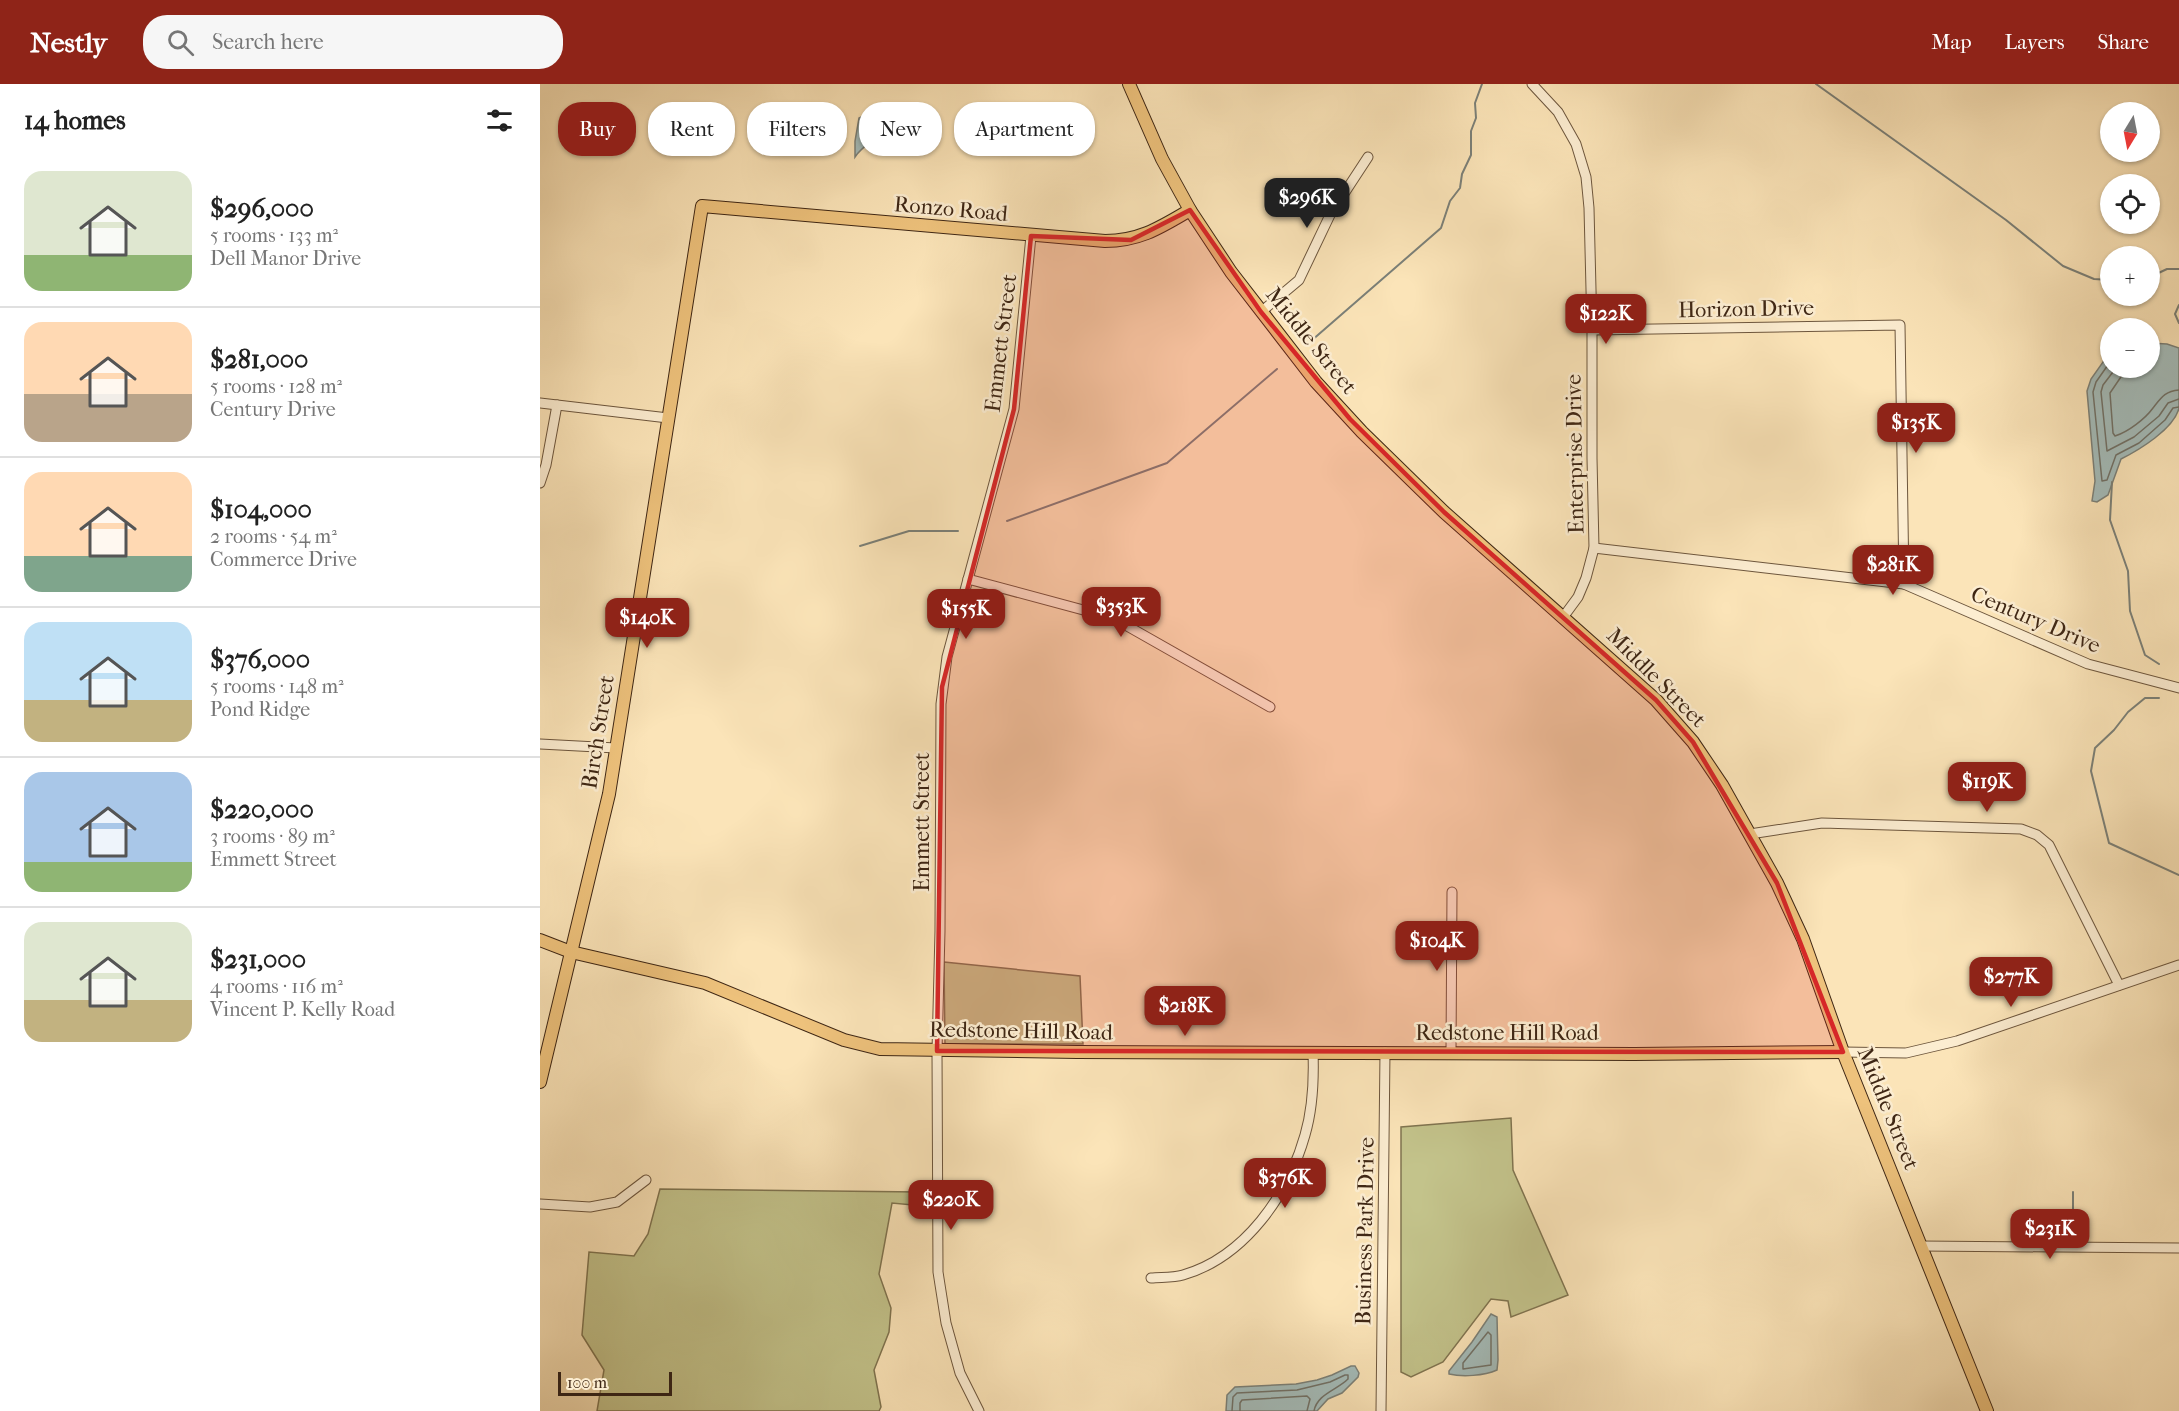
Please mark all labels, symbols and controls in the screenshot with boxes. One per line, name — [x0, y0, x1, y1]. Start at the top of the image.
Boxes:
search box — [143, 15, 563, 69]
text: Nestly — [30, 26, 107, 59]
icon: search — [164, 26, 197, 59]
text: Search here — [212, 29, 324, 55]
text: Map — [1931, 30, 1972, 54]
text: Layers — [2005, 30, 2064, 54]
text: Share — [2097, 30, 2149, 54]
chip: Buy — [558, 102, 636, 156]
chip: Rent — [648, 102, 735, 156]
chip: Filters — [747, 102, 847, 156]
chip: New — [859, 102, 942, 156]
chip: Apartment — [954, 102, 1095, 156]
north arrow — [2100, 102, 2160, 162]
map controls — [2100, 102, 2160, 378]
icon: filters — [483, 104, 516, 137]
text: 14 homes — [24, 105, 126, 136]
button: locate — [2100, 174, 2160, 234]
pin: $296K — [1265, 178, 1349, 229]
text: $296K — [1278, 186, 1336, 209]
street label: Ronzo Road — [893, 191, 1010, 227]
text: $296,000 — [210, 193, 314, 224]
icon: home — [72, 195, 144, 267]
text: 5 rooms · 133 m² — [210, 224, 338, 247]
button: + — [2100, 246, 2160, 306]
text: Dell Manor Drive — [210, 247, 361, 270]
street label: Emmett Street — [980, 272, 1022, 414]
street label: Middle Street — [1260, 282, 1362, 399]
pin: $122K — [1564, 294, 1648, 345]
street label: Horizon Drive — [1678, 295, 1814, 323]
text: $122K — [1579, 302, 1633, 325]
button: − — [2100, 318, 2160, 378]
text: $281,000 — [210, 344, 308, 375]
icon: home — [72, 346, 144, 418]
street label: Enterprise Drive — [1561, 374, 1589, 534]
text: 5 rooms · 128 m² — [210, 375, 342, 398]
text: Century Drive — [210, 398, 336, 421]
pin: $135K — [1874, 403, 1958, 454]
text: $135K — [1891, 411, 1941, 434]
text: $104,000 — [210, 494, 312, 525]
icon: home — [72, 496, 144, 568]
text: 2 rooms · 54 m² — [210, 525, 337, 548]
pin: $281K — [1851, 545, 1935, 596]
text: Commerce Drive — [210, 548, 357, 571]
text: $281K — [1866, 553, 1920, 576]
street label: Century Drive — [1967, 581, 2104, 659]
pin: $353K — [1079, 587, 1163, 638]
pin: $155K — [924, 589, 1008, 640]
text: $353K — [1096, 595, 1146, 618]
text: $155K — [941, 597, 991, 620]
pin: $140K — [605, 598, 689, 649]
text: $140K — [619, 606, 675, 629]
street label: Middle Street — [1601, 623, 1712, 733]
text: $376,000 — [210, 644, 310, 675]
icon: home — [72, 646, 144, 718]
street label: Birch Street — [576, 673, 620, 791]
text: 5 rooms · 148 m² — [210, 675, 344, 698]
text: Pond Ridge — [210, 698, 310, 721]
street label: Emmett Street — [909, 752, 935, 892]
pin: $119K — [1945, 762, 2029, 813]
text: $119K — [1962, 770, 2012, 793]
text: $220,000 — [210, 794, 314, 825]
icon: home — [72, 796, 144, 868]
text: 3 rooms · 89 m² — [210, 825, 335, 848]
text: Emmett Street — [210, 848, 337, 871]
pin: $104K — [1395, 921, 1479, 972]
text: $104K — [1409, 929, 1465, 952]
text: $231,000 — [210, 944, 306, 975]
icon: home — [72, 946, 144, 1018]
pin: $277K — [1969, 957, 2053, 1008]
text: $277K — [1983, 965, 2039, 988]
text: 4 rooms · 116 m² — [210, 975, 343, 998]
pin: $218K — [1143, 986, 1227, 1037]
text: $218K — [1158, 994, 1212, 1017]
text: Vincent P. Kelly Road — [210, 998, 395, 1021]
street label: Redstone Hill Road — [929, 1016, 1114, 1046]
street label: Redstone Hill Road — [1415, 1020, 1600, 1046]
street label: Middle Street — [1852, 1043, 1925, 1174]
street label: Business Park Drive — [1350, 1137, 1380, 1325]
pin: $376K — [1243, 1158, 1327, 1209]
text: $376K — [1258, 1166, 1312, 1189]
pin: $220K — [909, 1180, 993, 1231]
text: $220K — [922, 1188, 980, 1211]
pin: $231K — [2008, 1209, 2092, 1260]
text: $231K — [2024, 1217, 2076, 1240]
scale bar — [558, 1369, 672, 1396]
text: 100 m — [567, 1373, 607, 1392]

